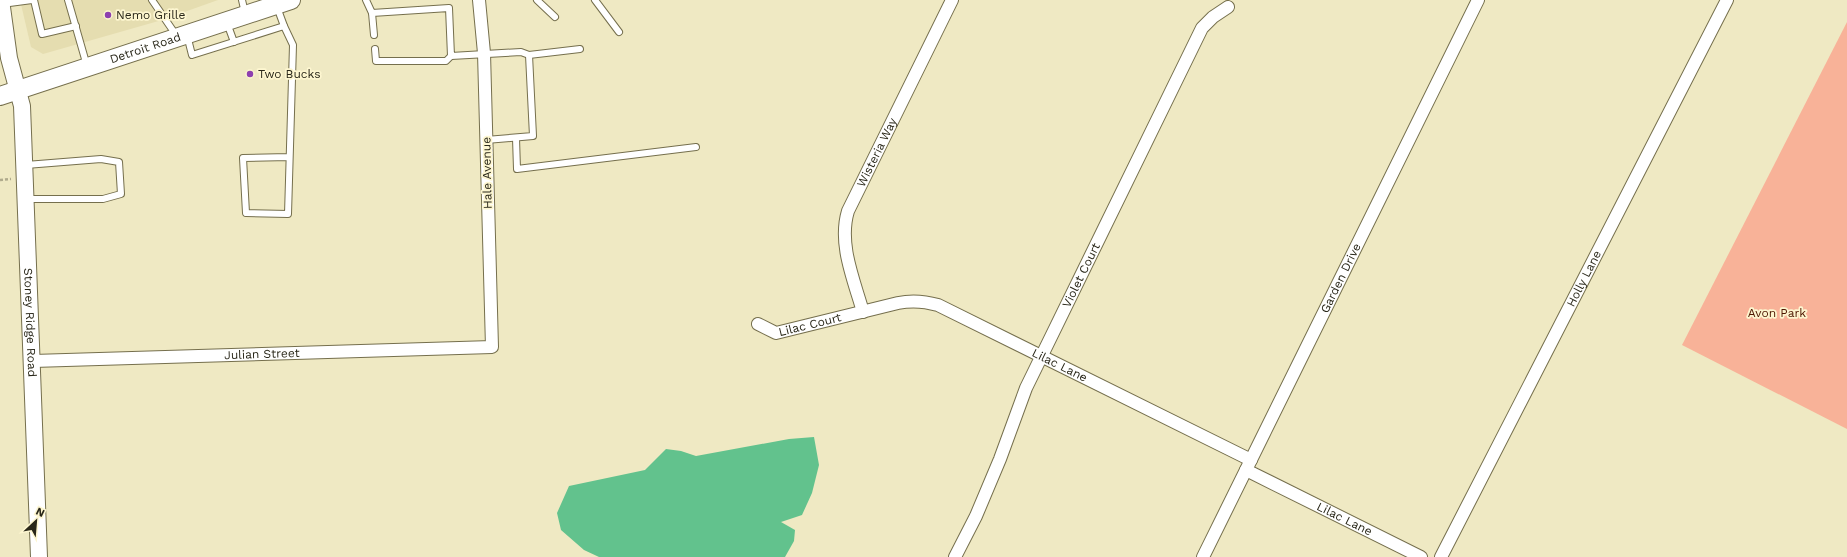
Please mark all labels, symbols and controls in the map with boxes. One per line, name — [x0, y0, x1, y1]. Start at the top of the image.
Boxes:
place label: Nemo Grille — [116, 8, 185, 22]
marker: Nemo Grille — [103, 10, 113, 20]
street label: Detroit Road — [108, 30, 183, 66]
place label: Two Bucks — [258, 67, 321, 81]
marker: Two Bucks — [245, 69, 255, 79]
street label: Wisteria Way — [854, 115, 900, 189]
street label: Hale Avenue — [479, 137, 495, 209]
street label: Violet Court — [1059, 241, 1103, 310]
street label: Garden Drive — [1318, 241, 1364, 315]
street label: Holly Lane — [1564, 248, 1604, 309]
street label: Stoney Ridge Road — [21, 268, 39, 377]
park label: Avon Park — [1748, 306, 1806, 320]
street label: Lilac Court — [777, 310, 843, 339]
street label: Julian Street — [224, 346, 300, 362]
street label: Lilac Lane — [1030, 346, 1090, 385]
street label: Lilac Lane — [1314, 499, 1375, 539]
north arrow — [16, 501, 56, 541]
text: N — [34, 505, 47, 520]

